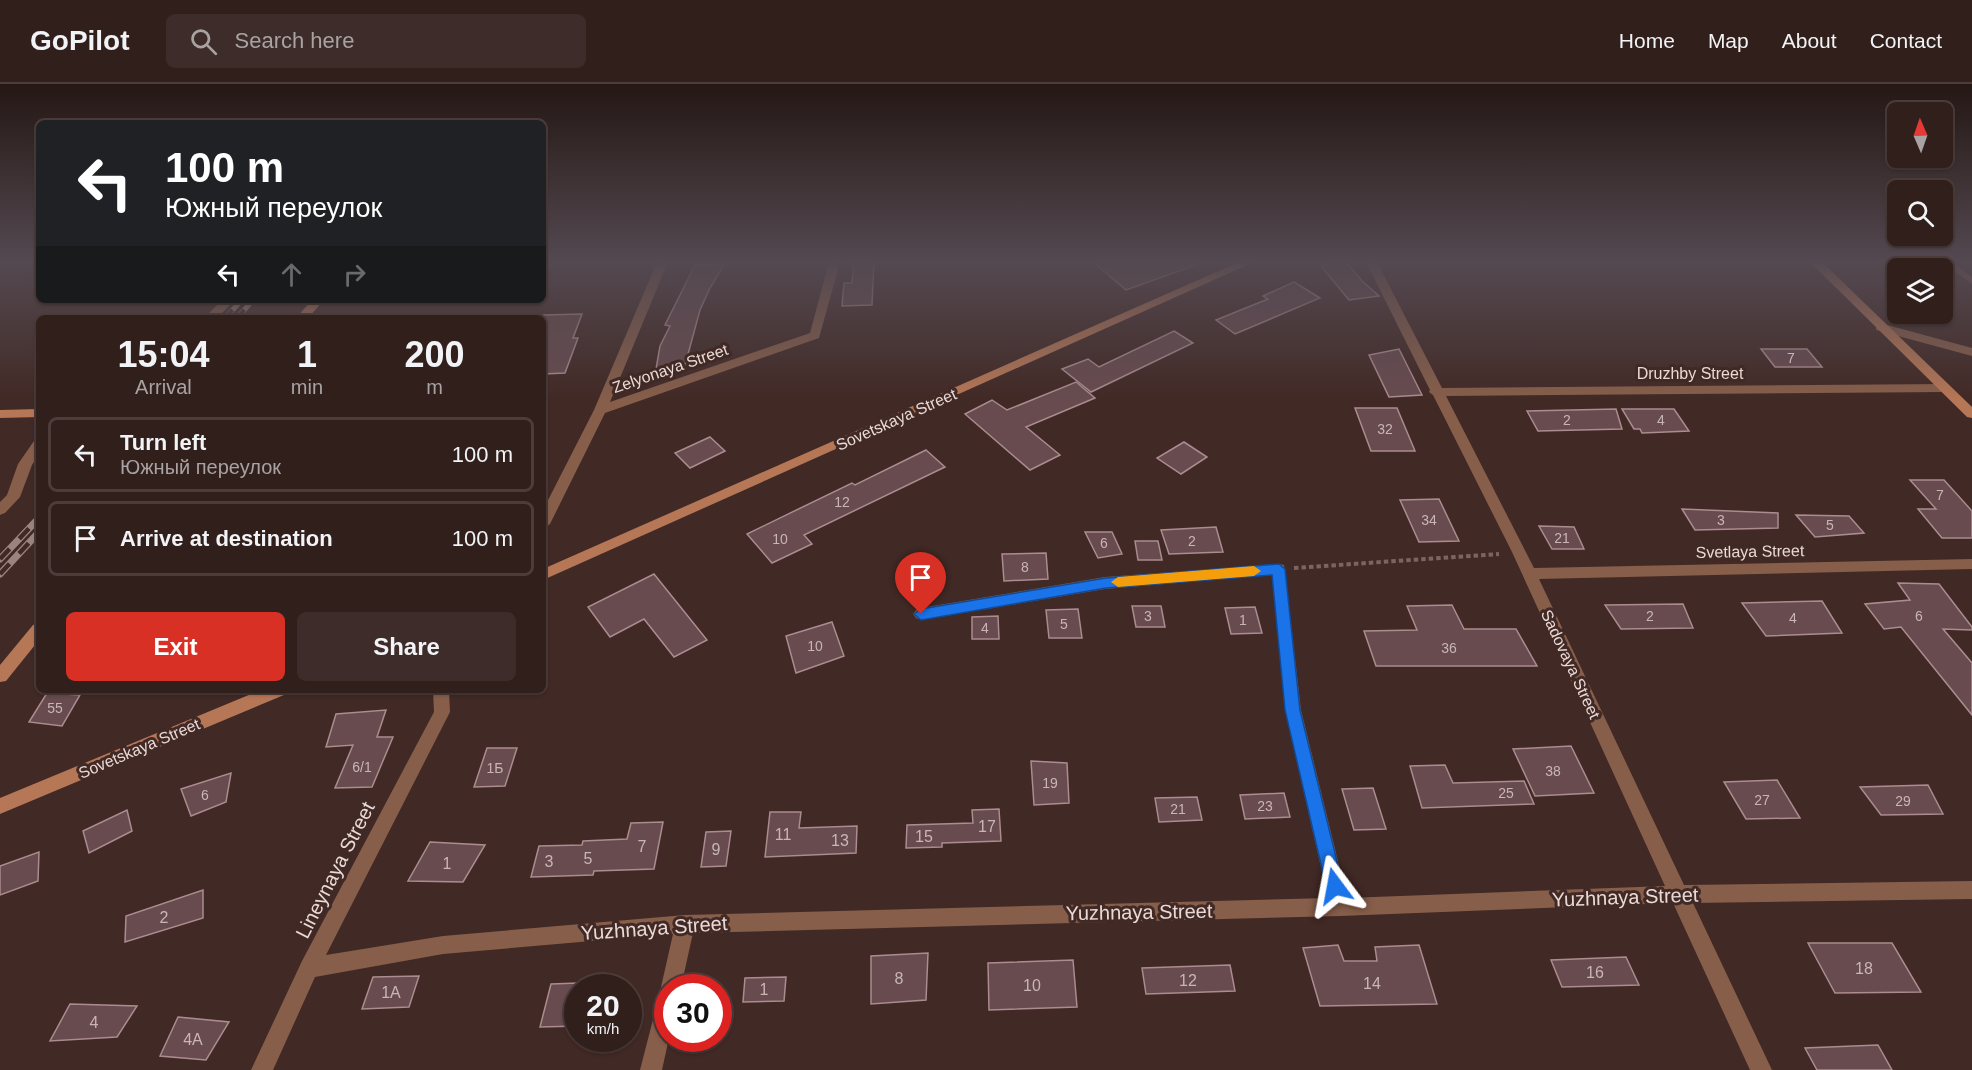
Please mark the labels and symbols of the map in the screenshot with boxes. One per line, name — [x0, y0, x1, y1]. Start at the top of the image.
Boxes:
north arrow — [1887, 102, 1953, 168]
street label: Zelyonaya Street — [610, 341, 731, 396]
house number: 7 — [1787, 350, 1795, 366]
street label: Druzhby Street — [1637, 365, 1744, 382]
street label: Sovetskaya Street — [833, 385, 959, 454]
house number: 2 — [1563, 412, 1571, 428]
house number: 4 — [1657, 412, 1665, 428]
house number: 32 — [1377, 421, 1393, 437]
house number: 7 — [1936, 487, 1944, 503]
house number: 12 — [834, 494, 850, 510]
house number: 34 — [1421, 512, 1437, 528]
house number: 3 — [1717, 512, 1725, 528]
house number: 5 — [1826, 517, 1834, 533]
house number: 21 — [1554, 530, 1570, 546]
house number: 10 — [772, 531, 788, 547]
house number: 2 — [1188, 533, 1196, 549]
house number: 6 — [1100, 535, 1108, 551]
street label: Svetlaya Street — [1696, 542, 1805, 561]
pin — [895, 552, 946, 614]
house number: 8 — [1021, 559, 1029, 575]
street label: Sadovaya Street — [1538, 607, 1603, 722]
house number: 3 — [1144, 608, 1152, 624]
house number: 2 — [1646, 608, 1654, 624]
house number: 6 — [1915, 608, 1923, 624]
house number: 4 — [1789, 610, 1797, 626]
house number: 1 — [1239, 612, 1247, 628]
house number: 5 — [1060, 616, 1068, 632]
house number: 4 — [981, 620, 989, 636]
house number: 10 — [807, 638, 823, 654]
house number: 36 — [1441, 640, 1457, 656]
house number: 55 — [47, 700, 63, 716]
street label: Sovetskaya Street — [76, 715, 203, 782]
house number: 6/1 — [352, 759, 372, 775]
house number: 1Б — [487, 760, 503, 776]
house number: 38 — [1545, 763, 1561, 779]
house number: 19 — [1042, 775, 1058, 791]
house number: 25 — [1498, 785, 1514, 801]
house number: 6 — [201, 787, 209, 803]
house number: 27 — [1754, 792, 1770, 808]
house number: 29 — [1895, 793, 1911, 809]
street label: Lineynaya Street — [291, 798, 379, 942]
house number: 23 — [1257, 798, 1273, 814]
house number: 21 — [1170, 801, 1186, 817]
house number: 17 — [978, 818, 996, 835]
house number: 11 — [775, 826, 791, 843]
house number: 15 — [915, 828, 933, 845]
house number: 13 — [831, 832, 849, 849]
house number: 7 — [638, 838, 647, 855]
house number: 9 — [712, 841, 721, 858]
house number: 5 — [584, 850, 593, 867]
house number: 3 — [545, 853, 554, 870]
position arrow — [1303, 854, 1367, 918]
house number: 1 — [443, 855, 452, 872]
street label: Yuzhnaya Street — [1551, 883, 1699, 911]
street label: Yuzhnaya Street — [1065, 900, 1213, 924]
house number: 2 — [160, 909, 169, 926]
street label: Yuzhnaya Street — [580, 912, 728, 944]
house number: 18 — [1855, 960, 1873, 977]
house number: 16 — [1586, 964, 1604, 981]
house number: 8 — [895, 970, 904, 987]
house number: 12 — [1179, 972, 1197, 989]
speed limit sign: 30 — [654, 974, 732, 1052]
house number: 14 — [1363, 975, 1381, 992]
house number: 10 — [1023, 977, 1041, 994]
house number: 1 — [760, 981, 769, 998]
house number: 1А — [381, 984, 401, 1001]
house number: 4 — [90, 1014, 99, 1031]
house number: 4А — [183, 1031, 203, 1048]

